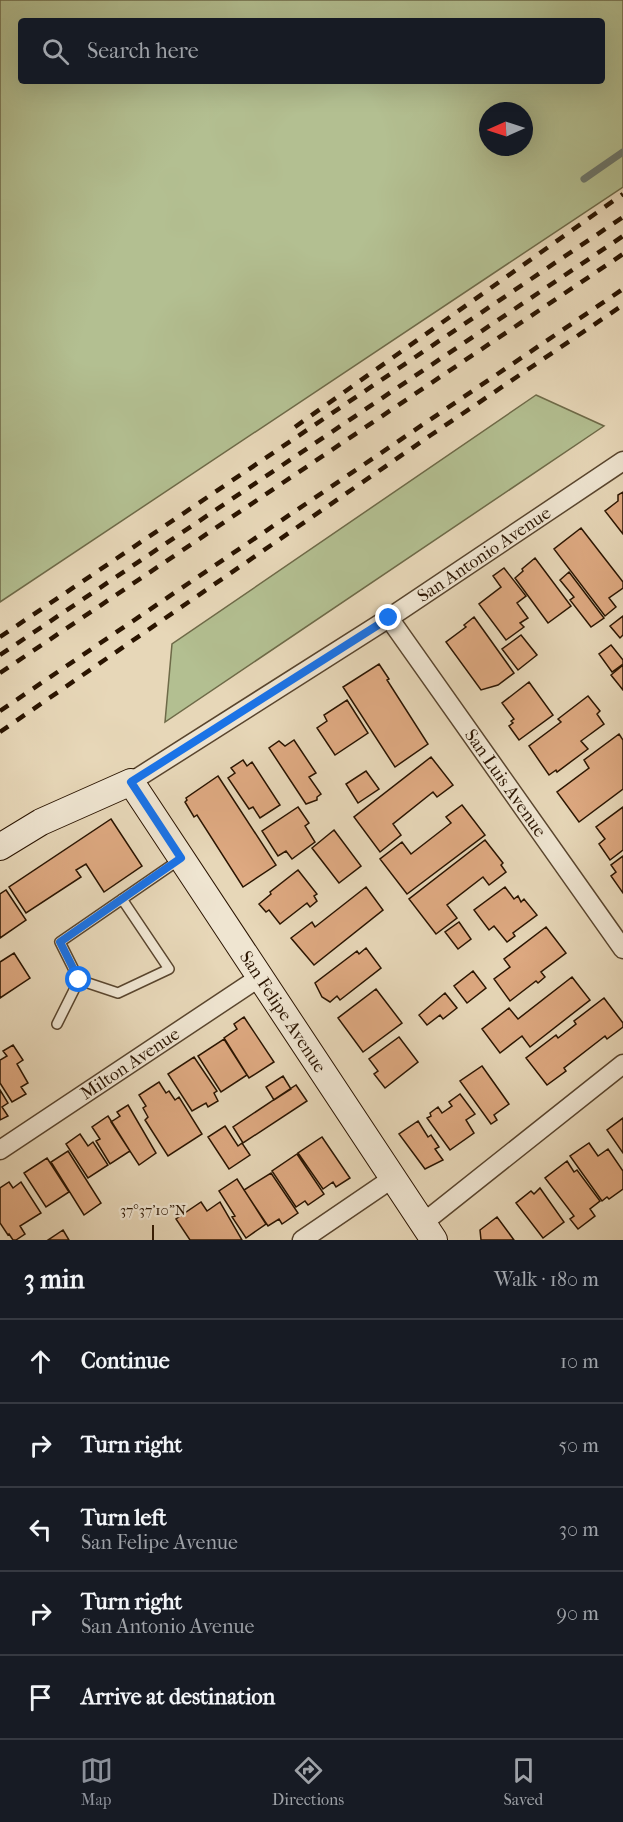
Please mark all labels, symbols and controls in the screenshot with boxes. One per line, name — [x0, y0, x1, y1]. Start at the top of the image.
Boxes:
search box — [18, 18, 605, 84]
icon: search — [39, 35, 72, 68]
text: Search here — [87, 38, 199, 64]
north arrow — [479, 102, 533, 156]
street label: San Antonio Avenue — [413, 502, 555, 607]
route end — [375, 604, 401, 630]
street label: San Luis Avenue — [460, 725, 551, 841]
street label: San Felipe Avenue — [235, 947, 331, 1077]
route start — [65, 966, 91, 992]
street label: Milton Avenue — [76, 1023, 183, 1104]
text: 37°37'10"N — [120, 1201, 187, 1219]
text: 3 min — [24, 1264, 85, 1295]
text: Walk · 180 m — [494, 1268, 599, 1291]
icon: ahead — [24, 1345, 57, 1378]
text: Continue — [81, 1348, 170, 1374]
text: 10 m — [560, 1350, 599, 1373]
icon: right — [24, 1429, 57, 1462]
text: Turn right — [81, 1432, 182, 1458]
text: 50 m — [558, 1434, 599, 1457]
text: Turn left — [81, 1505, 167, 1531]
icon: left — [24, 1513, 57, 1546]
text: 30 m — [559, 1518, 599, 1541]
text: San Felipe Avenue — [81, 1531, 238, 1554]
text: Turn right — [81, 1589, 182, 1615]
icon: right — [24, 1597, 57, 1630]
text: 90 m — [557, 1602, 599, 1625]
text: San Antonio Avenue — [81, 1615, 254, 1638]
icon: arrive — [24, 1681, 57, 1714]
text: Arrive at destination — [81, 1684, 275, 1710]
tab: Map — [80, 1754, 113, 1809]
tab: Directions — [272, 1754, 344, 1809]
tab: Saved — [504, 1754, 543, 1809]

